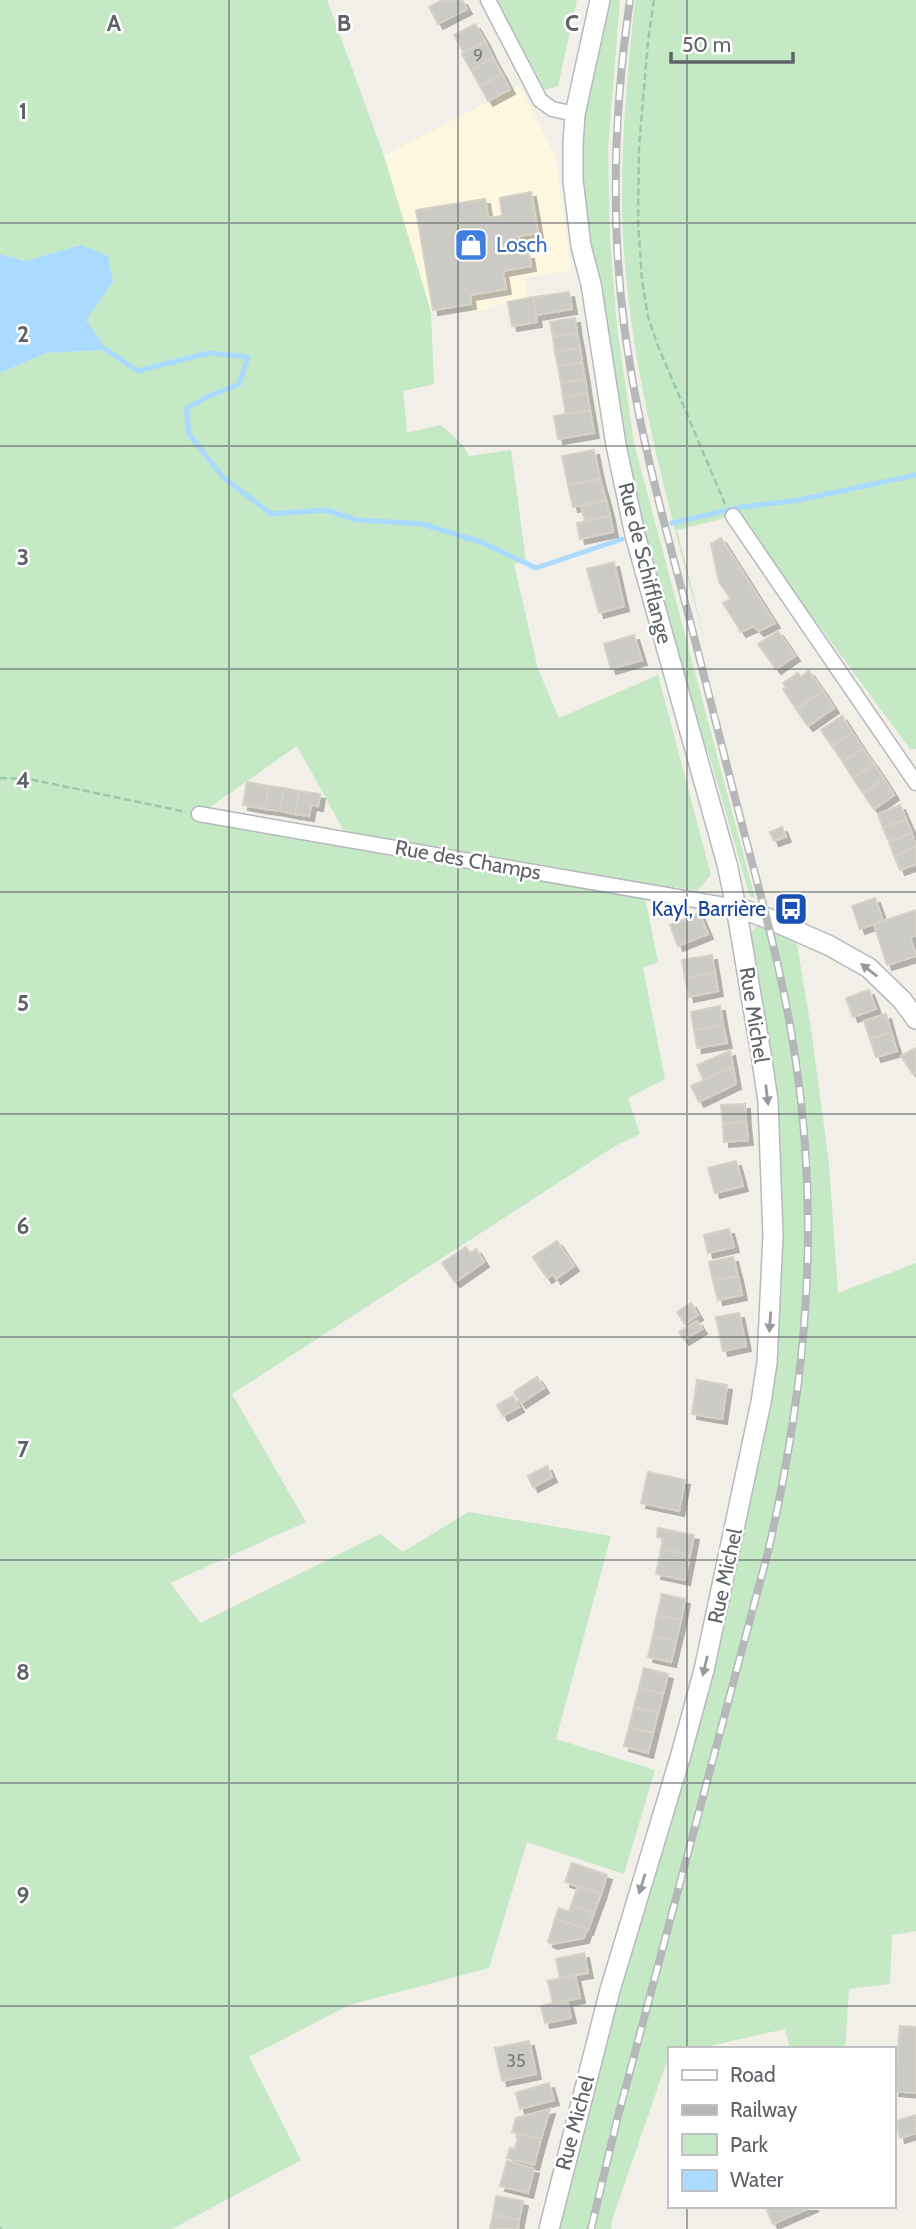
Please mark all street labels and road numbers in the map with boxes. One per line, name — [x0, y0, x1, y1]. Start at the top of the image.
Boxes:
street label: Rue de Schifflange — [613, 480, 678, 646]
street label: Rue des Champs — [393, 834, 543, 885]
street label: Rue Michel — [735, 965, 774, 1065]
street label: Rue Michel — [702, 1526, 747, 1626]
street label: Rue Michel — [550, 2073, 599, 2173]

